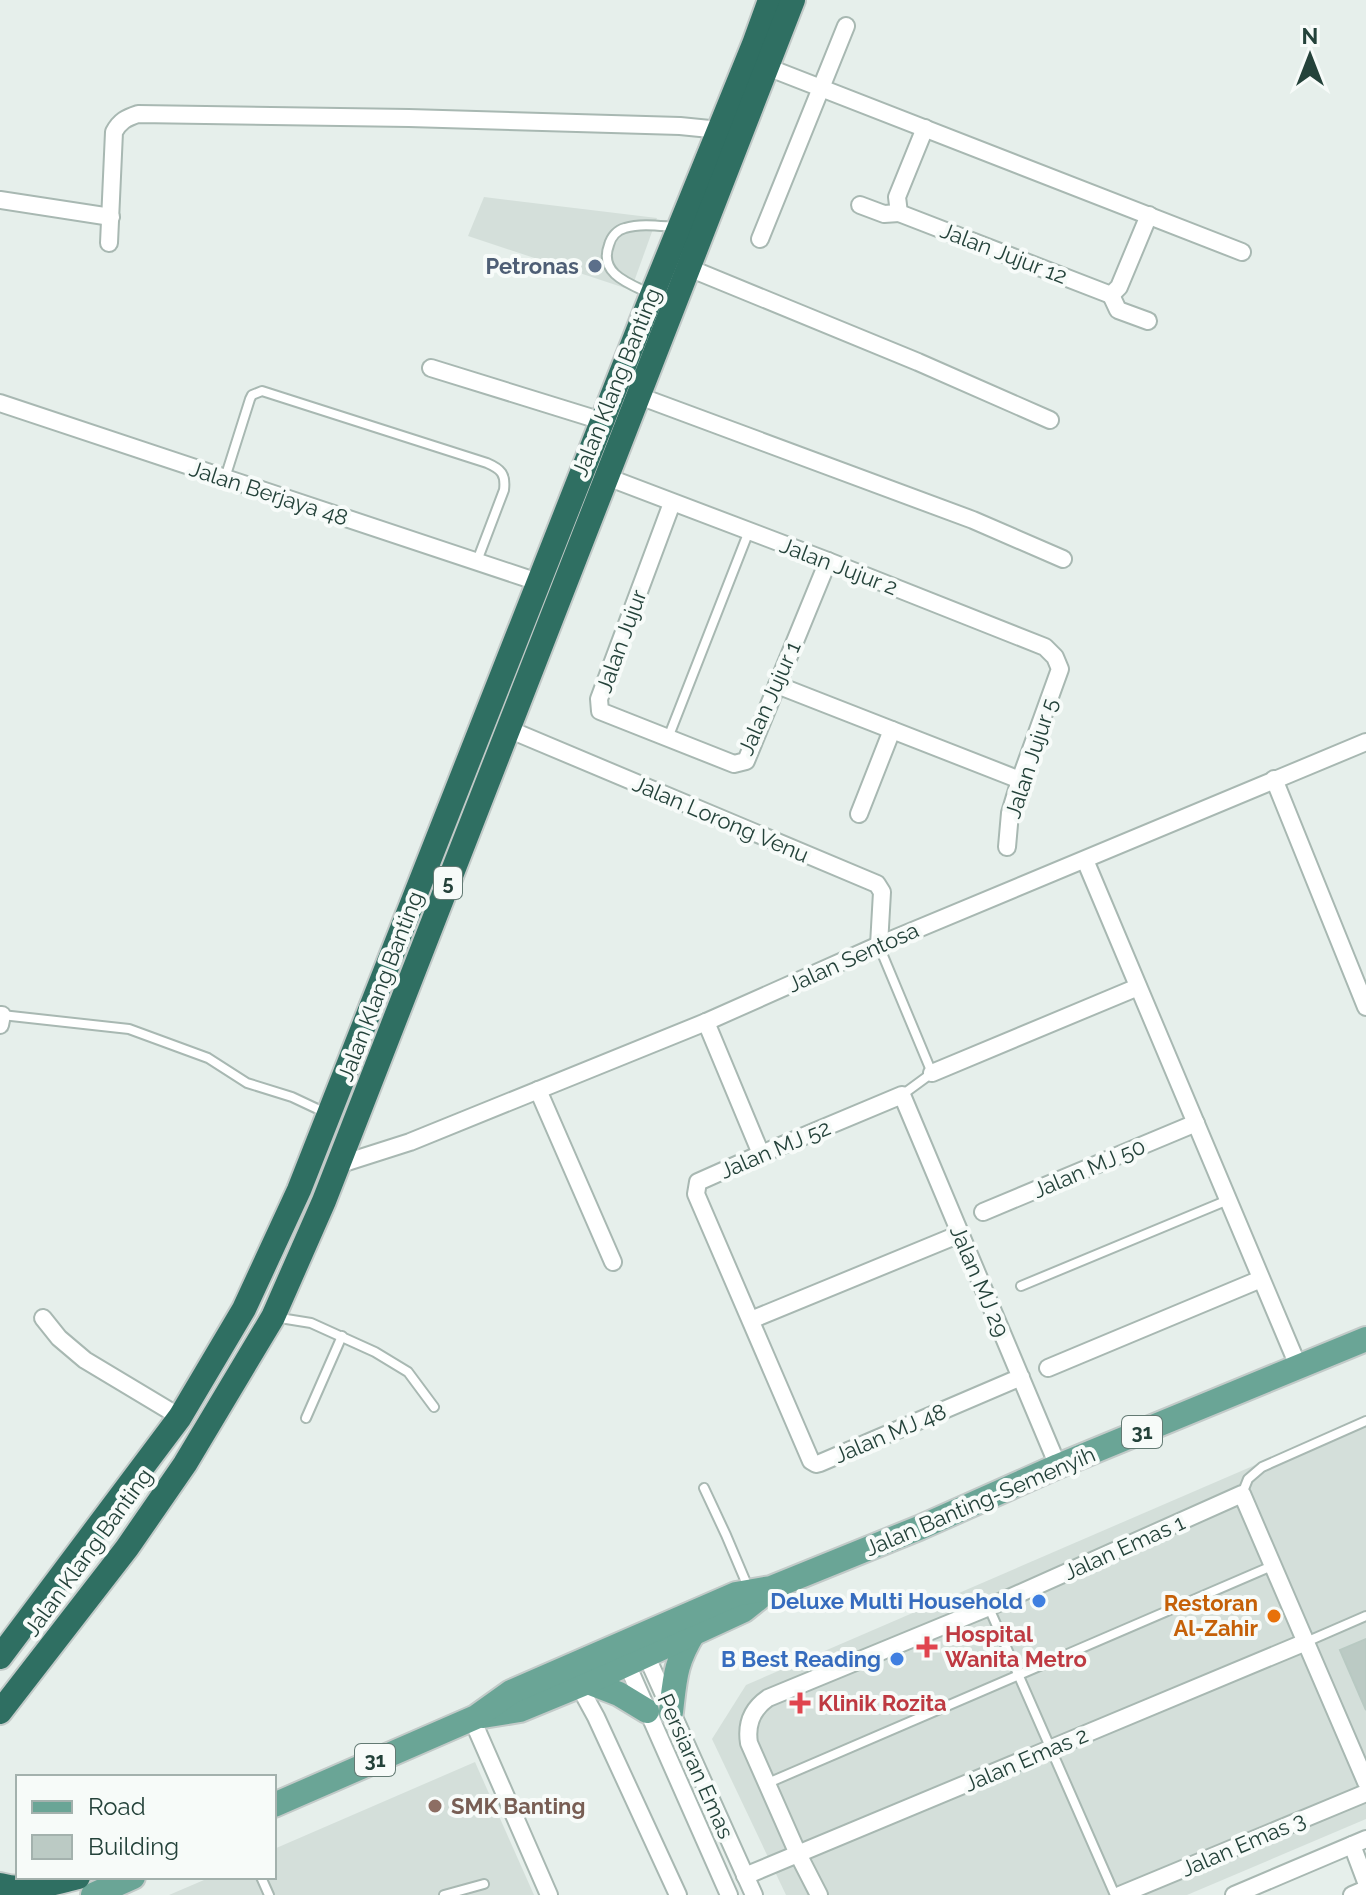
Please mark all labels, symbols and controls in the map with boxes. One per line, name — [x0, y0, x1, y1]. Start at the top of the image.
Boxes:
north arrow — [1270, 16, 1350, 96]
text: N — [1302, 23, 1318, 49]
street label: Jalan Jujur 12 — [937, 217, 1071, 289]
place label: Petronas — [486, 253, 579, 279]
marker: Petronas — [586, 257, 604, 275]
street label: Jalan Klang Banting — [566, 284, 666, 480]
street label: Jalan Berjaya 48 — [187, 455, 351, 531]
street label: Jalan Jujur 2 — [776, 532, 902, 600]
street label: Jalan Jujur — [590, 586, 652, 696]
street label: Jalan Jujur 1 — [732, 637, 806, 759]
street label: Jalan Jujur 5 — [999, 695, 1063, 821]
street label: Jalan Lorong Venu — [629, 770, 813, 868]
road number: 5 — [434, 867, 462, 899]
street label: Jalan Klang Banting — [332, 888, 428, 1084]
street label: Jalan Sentosa — [783, 917, 923, 997]
street label: Jalan MJ 52 — [716, 1114, 834, 1184]
street label: Jalan MJ 50 — [1029, 1133, 1149, 1203]
street label: Jalan MJ 29 — [945, 1221, 1015, 1341]
street label: Jalan MJ 48 — [830, 1398, 950, 1468]
road number: 31 — [1122, 1416, 1162, 1448]
street label: Jalan Banting-Semenyih — [861, 1441, 1099, 1561]
street label: Jalan Klang Banting — [18, 1463, 158, 1641]
street label: Jalan Emas 1 — [1059, 1509, 1189, 1585]
place label: Deluxe Multi Household — [770, 1588, 1023, 1614]
place label: Restoran Al-Zahir — [1164, 1590, 1258, 1641]
marker: Deluxe Multi Household — [1030, 1592, 1048, 1610]
marker: Restoran Al-Zahir — [1265, 1607, 1283, 1625]
place label: Hospital Wanita Metro — [945, 1621, 1087, 1672]
marker: Hospital Wanita Metro — [916, 1636, 938, 1658]
place label: B Best Reading — [721, 1646, 881, 1672]
marker: B Best Reading — [888, 1650, 906, 1668]
street label: Persiaran Emas — [652, 1690, 740, 1842]
place label: Klinik Rozita — [818, 1690, 947, 1716]
marker: Klinik Rozita — [789, 1692, 811, 1714]
street label: Jalan Emas 2 — [960, 1721, 1092, 1797]
road number: 31 — [355, 1744, 395, 1776]
legend — [16, 1775, 276, 1879]
text: Road — [88, 1792, 146, 1821]
place label: SMK Banting — [451, 1793, 585, 1819]
marker: SMK Banting — [426, 1797, 444, 1815]
street label: Jalan Emas 3 — [1177, 1806, 1309, 1882]
text: Building — [88, 1832, 179, 1861]

